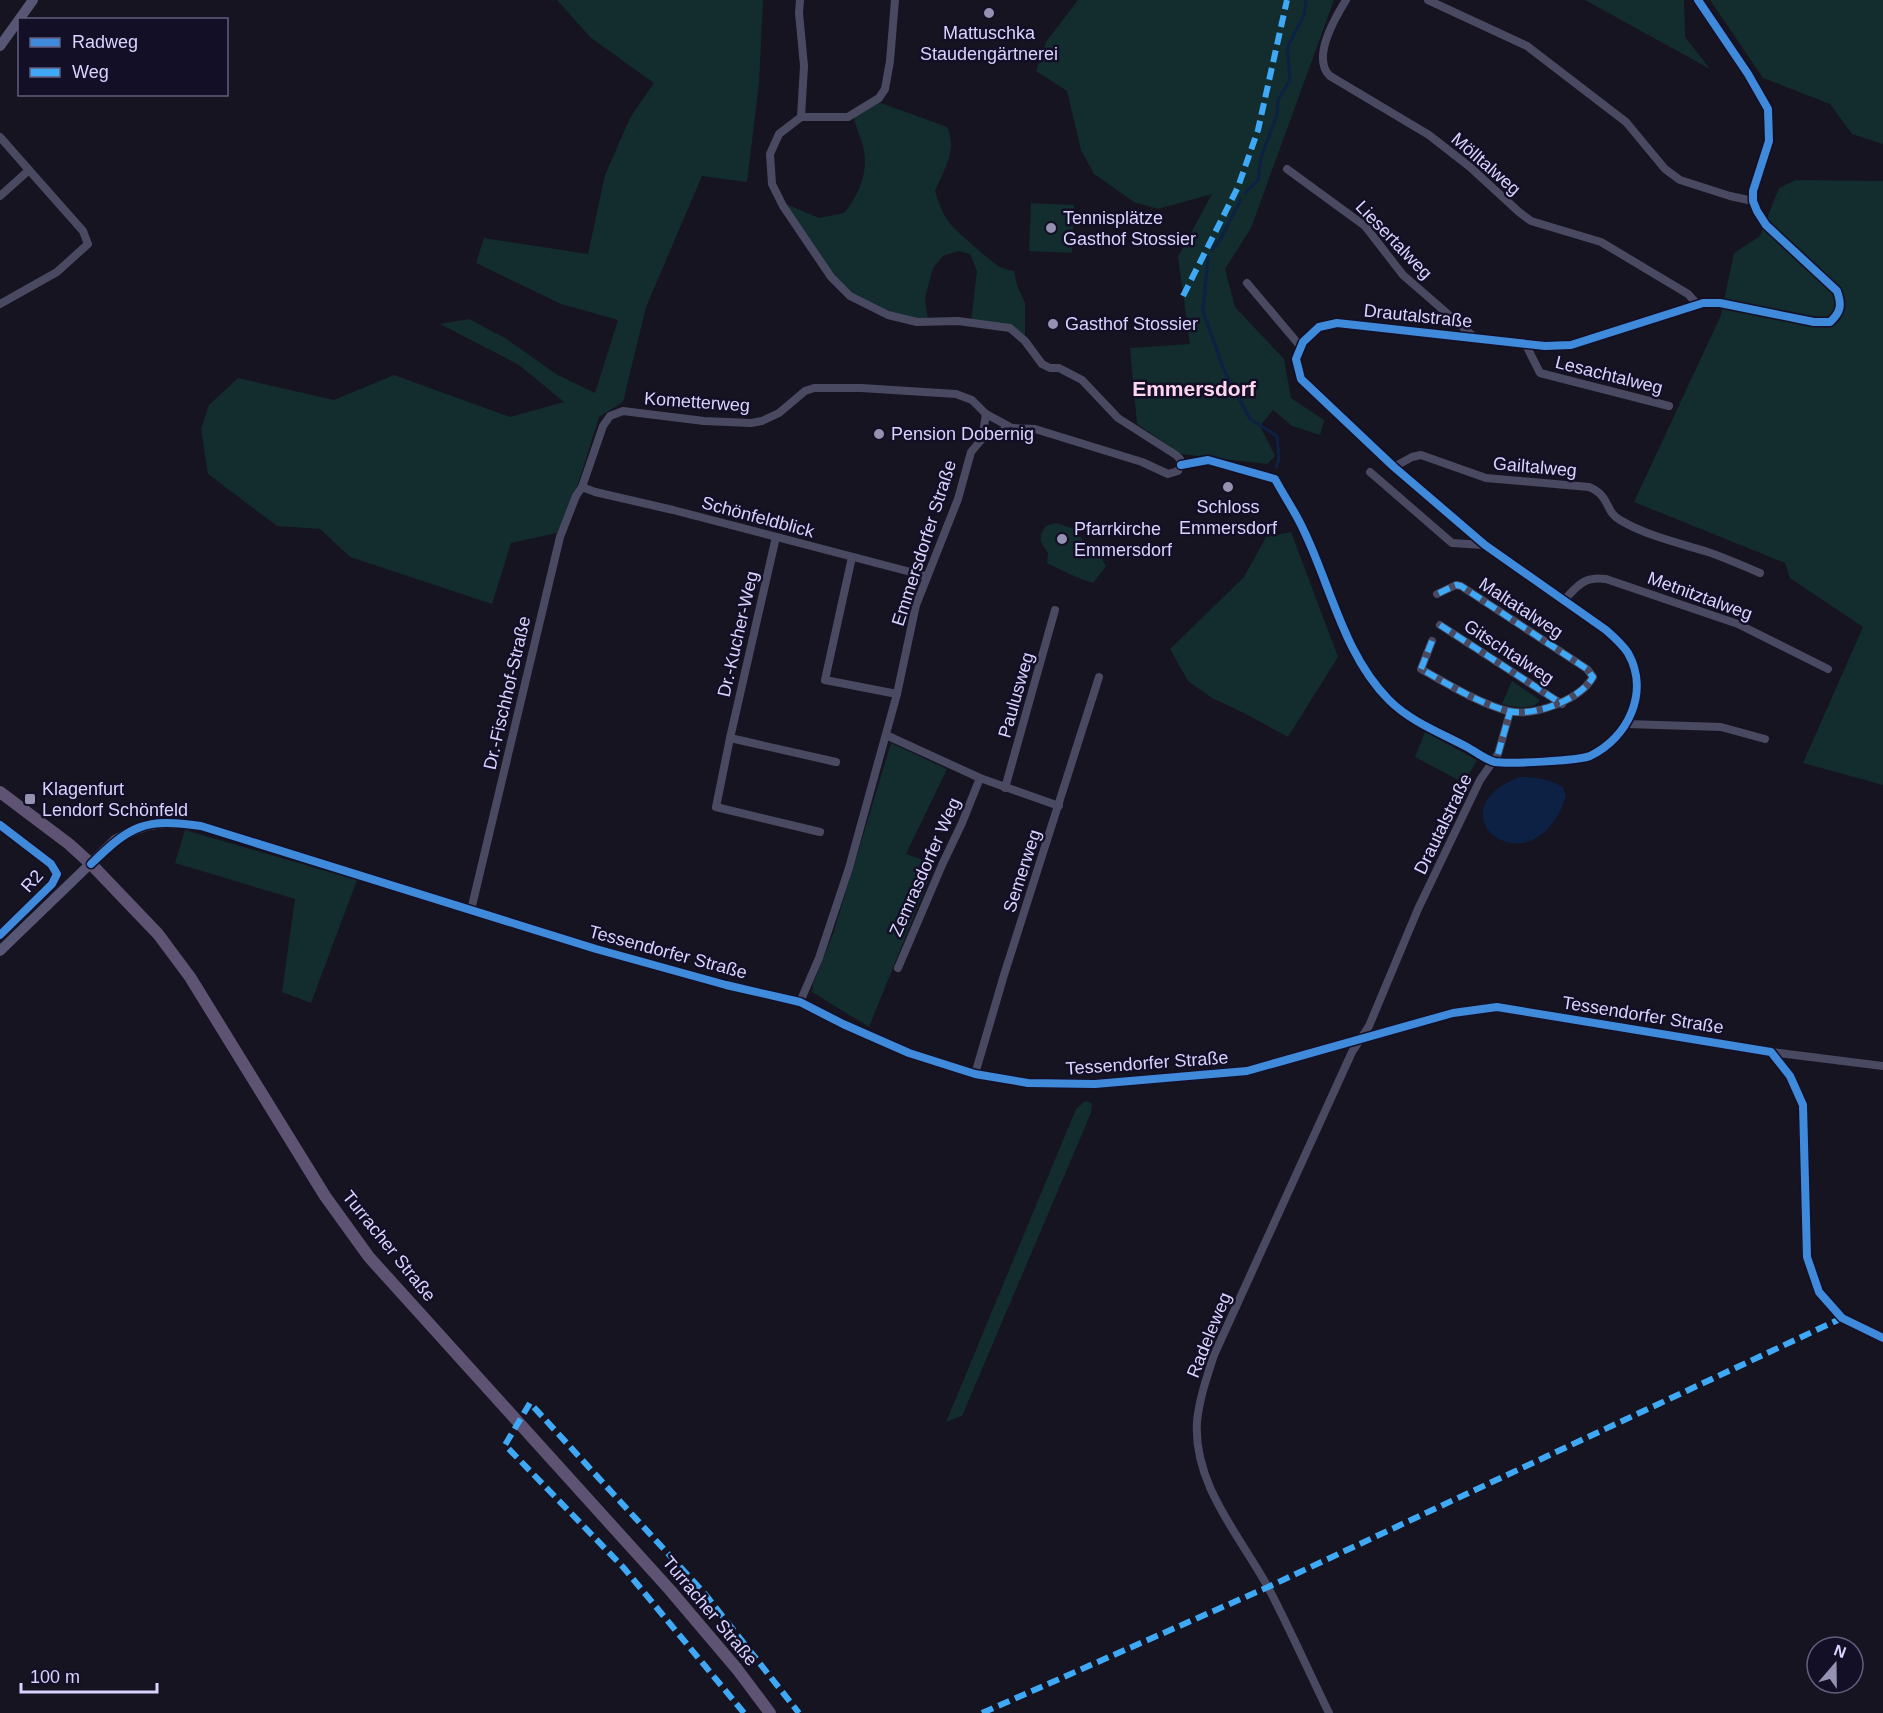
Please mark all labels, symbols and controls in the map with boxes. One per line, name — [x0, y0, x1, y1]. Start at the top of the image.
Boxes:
marker: Mattuschka Staudengärtnerei — [982, 6, 996, 20]
legend — [18, 18, 228, 96]
place label: Mattuschka Staudengärtnerei — [920, 23, 1058, 64]
text: Radweg — [72, 32, 138, 52]
text: Weg — [72, 62, 109, 82]
street label: Mölltalweg — [1447, 129, 1525, 199]
street label: Liesertalweg — [1352, 197, 1436, 283]
place label: Tennisplätze Gasthof Stossier — [1063, 208, 1196, 249]
marker: Tennisplätze Gasthof Stossier — [1044, 221, 1058, 235]
street label: Drautalstraße — [1363, 300, 1473, 332]
place label: Gasthof Stossier — [1065, 314, 1198, 334]
marker: Gasthof Stossier — [1046, 317, 1060, 331]
street label: Lesachtalweg — [1553, 352, 1665, 398]
district label: Emmersdorf — [1132, 377, 1257, 400]
street label: Kometterweg — [643, 388, 751, 416]
place label: Pension Dobernig — [891, 424, 1034, 444]
marker: Pension Dobernig — [872, 427, 886, 441]
street label: Gailtalweg — [1492, 453, 1578, 481]
street label: Emmersdorfer Straße — [888, 458, 960, 628]
marker: Schloss Emmersdorf — [1221, 480, 1235, 494]
street label: Schönfeldblick — [699, 492, 818, 542]
place label: Schloss Emmersdorf — [1179, 497, 1278, 538]
place label: Pfarrkirche Emmersdorf — [1074, 519, 1173, 560]
marker: Pfarrkirche Emmersdorf — [1055, 532, 1069, 546]
street label: Metnitztalweg — [1645, 568, 1755, 624]
street label: Dr.-Kucher-Weg — [714, 569, 762, 699]
street label: Maltatalweg — [1475, 573, 1567, 643]
street label: Dr.-Fischhof-Straße — [480, 614, 534, 772]
street label: Gitschtalweg — [1460, 616, 1558, 688]
street label: Paulusweg — [994, 650, 1038, 740]
street label: Drautalstraße — [1410, 771, 1476, 877]
place label: Klagenfurt Lendorf Schönfeld — [42, 779, 188, 820]
marker: Klagenfurt Lendorf Schönfeld — [23, 792, 37, 806]
street label: Zemrasdorfer Weg — [885, 795, 965, 939]
street label: Semerweg — [999, 827, 1045, 915]
street label: R2 — [17, 866, 47, 896]
street label: Tessendorfer Straße — [587, 921, 749, 983]
street label: Tessendorfer Straße — [1561, 992, 1725, 1038]
street label: Tessendorfer Straße — [1065, 1047, 1229, 1079]
street label: Turracher Straße — [338, 1187, 440, 1305]
street label: Radeleweg — [1183, 1290, 1235, 1380]
street label: Turracher Straße — [659, 1552, 761, 1670]
north arrow — [1805, 1635, 1865, 1695]
text: N — [1832, 1641, 1848, 1661]
scale bar — [21, 1656, 158, 1694]
text: 100 m — [30, 1667, 80, 1687]

